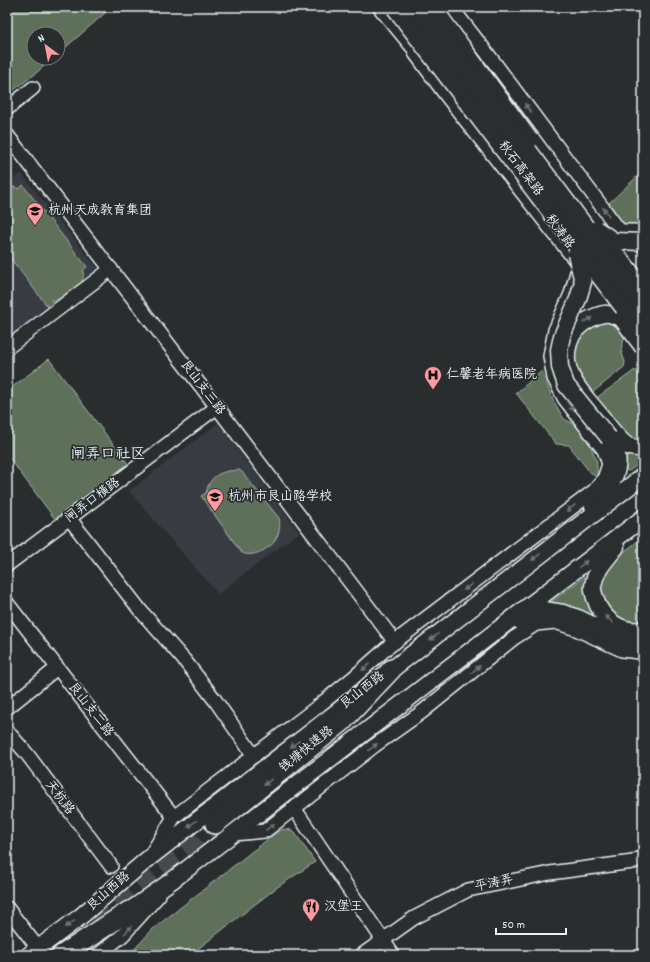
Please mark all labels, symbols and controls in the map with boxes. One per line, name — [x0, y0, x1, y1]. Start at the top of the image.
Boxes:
north arrow — [26, 26, 66, 66]
text: N — [35, 31, 49, 47]
one-way arrow — [524, 103, 532, 113]
street label: 秋石高架路 — [493, 137, 547, 201]
school or university icon: 杭州天成教育集团 — [25, 201, 45, 226]
place label: 杭州天成教育集团 — [48, 202, 152, 221]
one-way arrow — [602, 207, 610, 218]
street label: 秋涛路 — [540, 211, 578, 253]
one-way arrow — [582, 317, 594, 324]
street label: 艮山支三路 — [175, 356, 229, 420]
hospital icon: 仁馨老年病医院 — [423, 365, 443, 390]
place label: 仁馨老年病医院 — [446, 366, 537, 385]
one-way arrow — [566, 401, 574, 412]
district label: 闸弄口社区 — [70, 444, 146, 466]
street label: 闸弄口横路 — [61, 474, 125, 528]
school or university icon: 杭州市艮山路学校 — [205, 487, 225, 512]
place label: 杭州市艮山路学校 — [228, 488, 332, 507]
one-way arrow — [566, 504, 577, 512]
one-way arrow — [531, 553, 542, 561]
one-way arrow — [578, 560, 589, 569]
one-way arrow — [463, 583, 474, 592]
one-way arrow — [604, 614, 614, 624]
one-way arrow — [428, 632, 439, 641]
one-way arrow — [361, 663, 371, 672]
one-way arrow — [471, 664, 482, 673]
street label: 艮山西路 — [337, 668, 389, 714]
street label: 艮山支二路 — [63, 679, 117, 741]
street label: 钱塘快速路 — [276, 722, 338, 778]
one-way arrow — [290, 740, 300, 748]
one-way arrow — [367, 743, 378, 751]
street label: 天杭路 — [40, 777, 78, 819]
one-way arrow — [262, 777, 273, 786]
one-way arrow — [187, 820, 198, 829]
one-way arrow — [265, 823, 276, 831]
street label: 艮山西路 — [83, 868, 135, 916]
street label: 平涛弄 — [473, 871, 515, 897]
restaurant icon: 汉堡王 — [301, 897, 321, 922]
place label: 汉堡王 — [324, 898, 363, 917]
scale bar — [496, 910, 566, 936]
text: 50 m — [502, 917, 525, 934]
one-way arrow — [65, 920, 76, 929]
one-way arrow — [123, 925, 132, 935]

